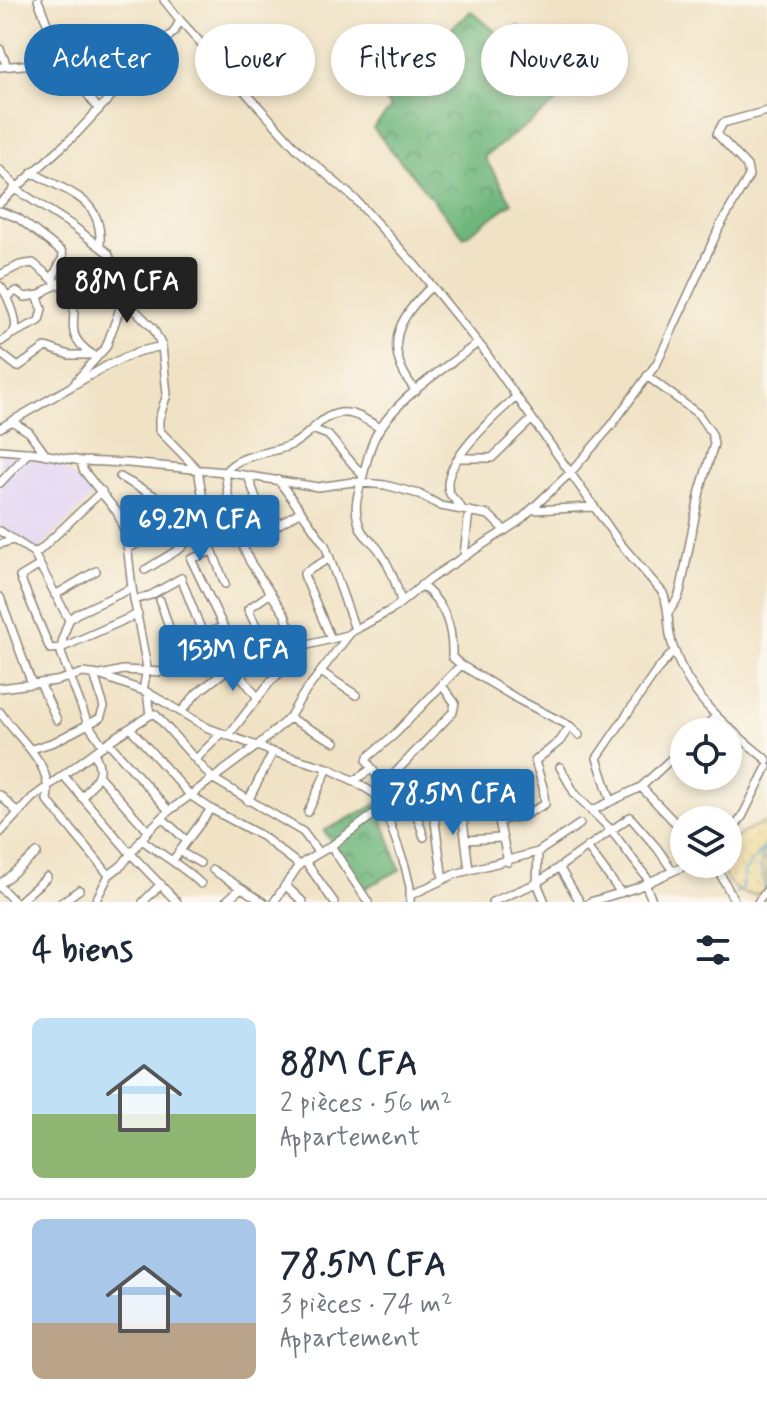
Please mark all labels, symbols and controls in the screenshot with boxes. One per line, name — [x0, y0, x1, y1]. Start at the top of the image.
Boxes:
chip: Acheter — [24, 24, 179, 96]
chip: Louer — [195, 24, 315, 96]
chip: Filtres — [331, 24, 465, 96]
chip: Nouveau — [481, 24, 628, 96]
pin: 88M CFA — [53, 257, 201, 325]
text: 88M CFA — [74, 266, 180, 300]
pin: 69.2M CFA — [108, 495, 292, 563]
text: 69.2M CFA — [138, 504, 262, 538]
pin: 153M CFA — [150, 625, 316, 693]
text: 153M CFA — [177, 634, 289, 668]
map controls — [670, 718, 742, 878]
button: locate — [670, 718, 742, 790]
pin: 78.5M CFA — [361, 769, 545, 837]
text: 78.5M CFA — [389, 778, 517, 812]
button: layers — [670, 806, 742, 878]
text: 4 biens — [32, 928, 133, 973]
icon: filters — [691, 928, 735, 972]
text: 88M CFA — [280, 1042, 418, 1087]
icon: home — [96, 1050, 192, 1146]
text: 2 pièces · 56 m² — [280, 1087, 452, 1121]
text: Appartement — [280, 1121, 420, 1155]
text: 78.5M CFA — [280, 1243, 447, 1288]
icon: home — [96, 1251, 192, 1347]
text: 3 pièces · 74 m² — [280, 1288, 452, 1322]
text: Appartement — [280, 1322, 420, 1356]

